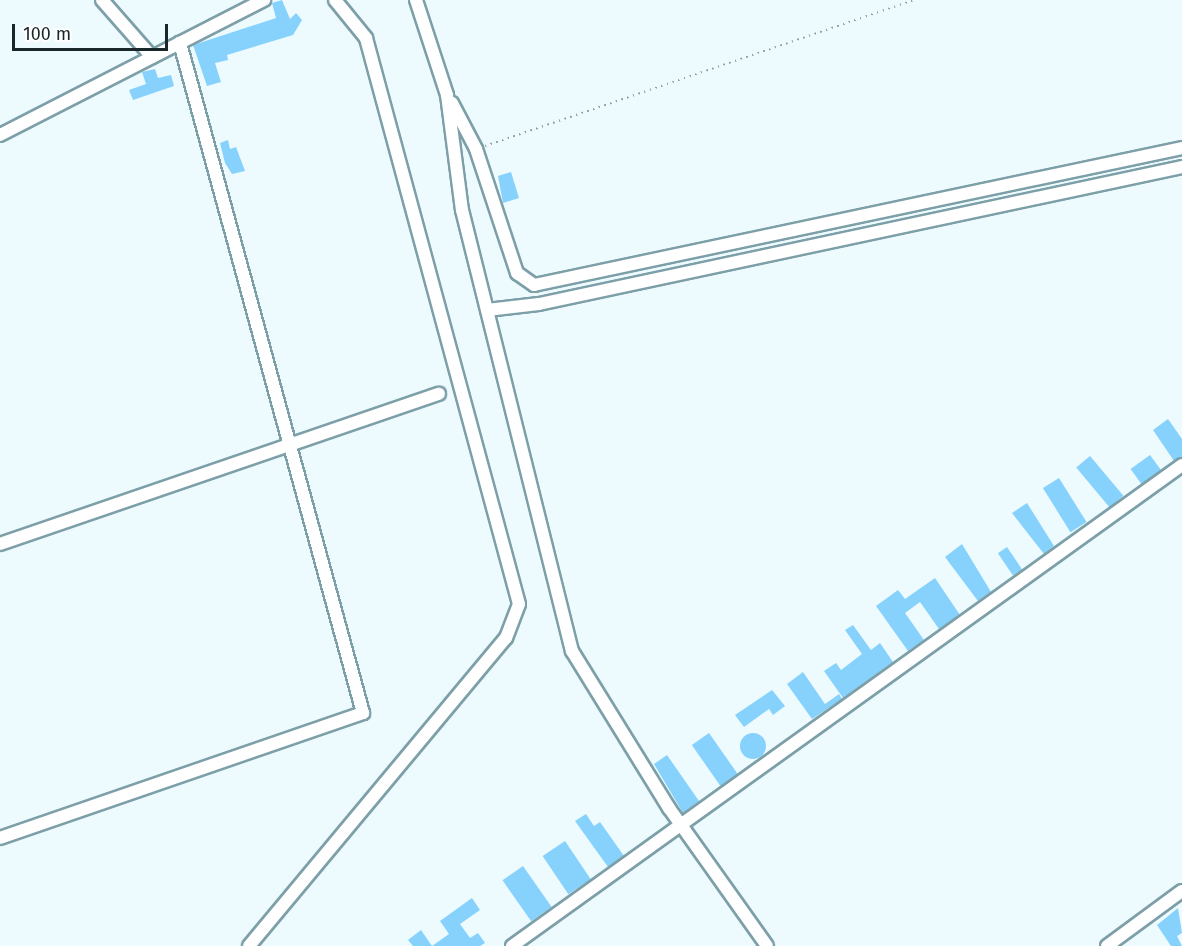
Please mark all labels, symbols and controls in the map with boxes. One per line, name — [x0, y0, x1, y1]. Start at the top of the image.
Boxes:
scale bar — [15, 12, 171, 50]
text: 100 m — [23, 23, 71, 45]

